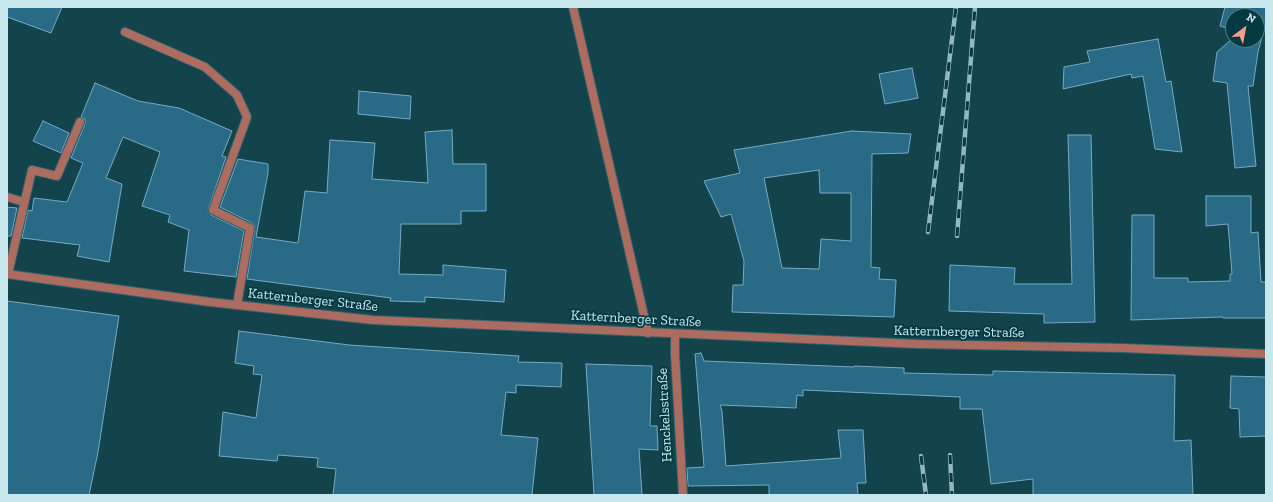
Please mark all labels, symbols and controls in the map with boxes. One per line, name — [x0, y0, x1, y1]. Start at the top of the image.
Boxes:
north arrow — [1225, 8, 1265, 48]
text: N — [1244, 11, 1258, 26]
street label: Katternberger Straße — [247, 285, 379, 315]
street label: Katternberger Straße — [570, 307, 702, 331]
street label: Katternberger Straße — [893, 322, 1025, 342]
street label: Henckelsstraße — [654, 367, 676, 463]

